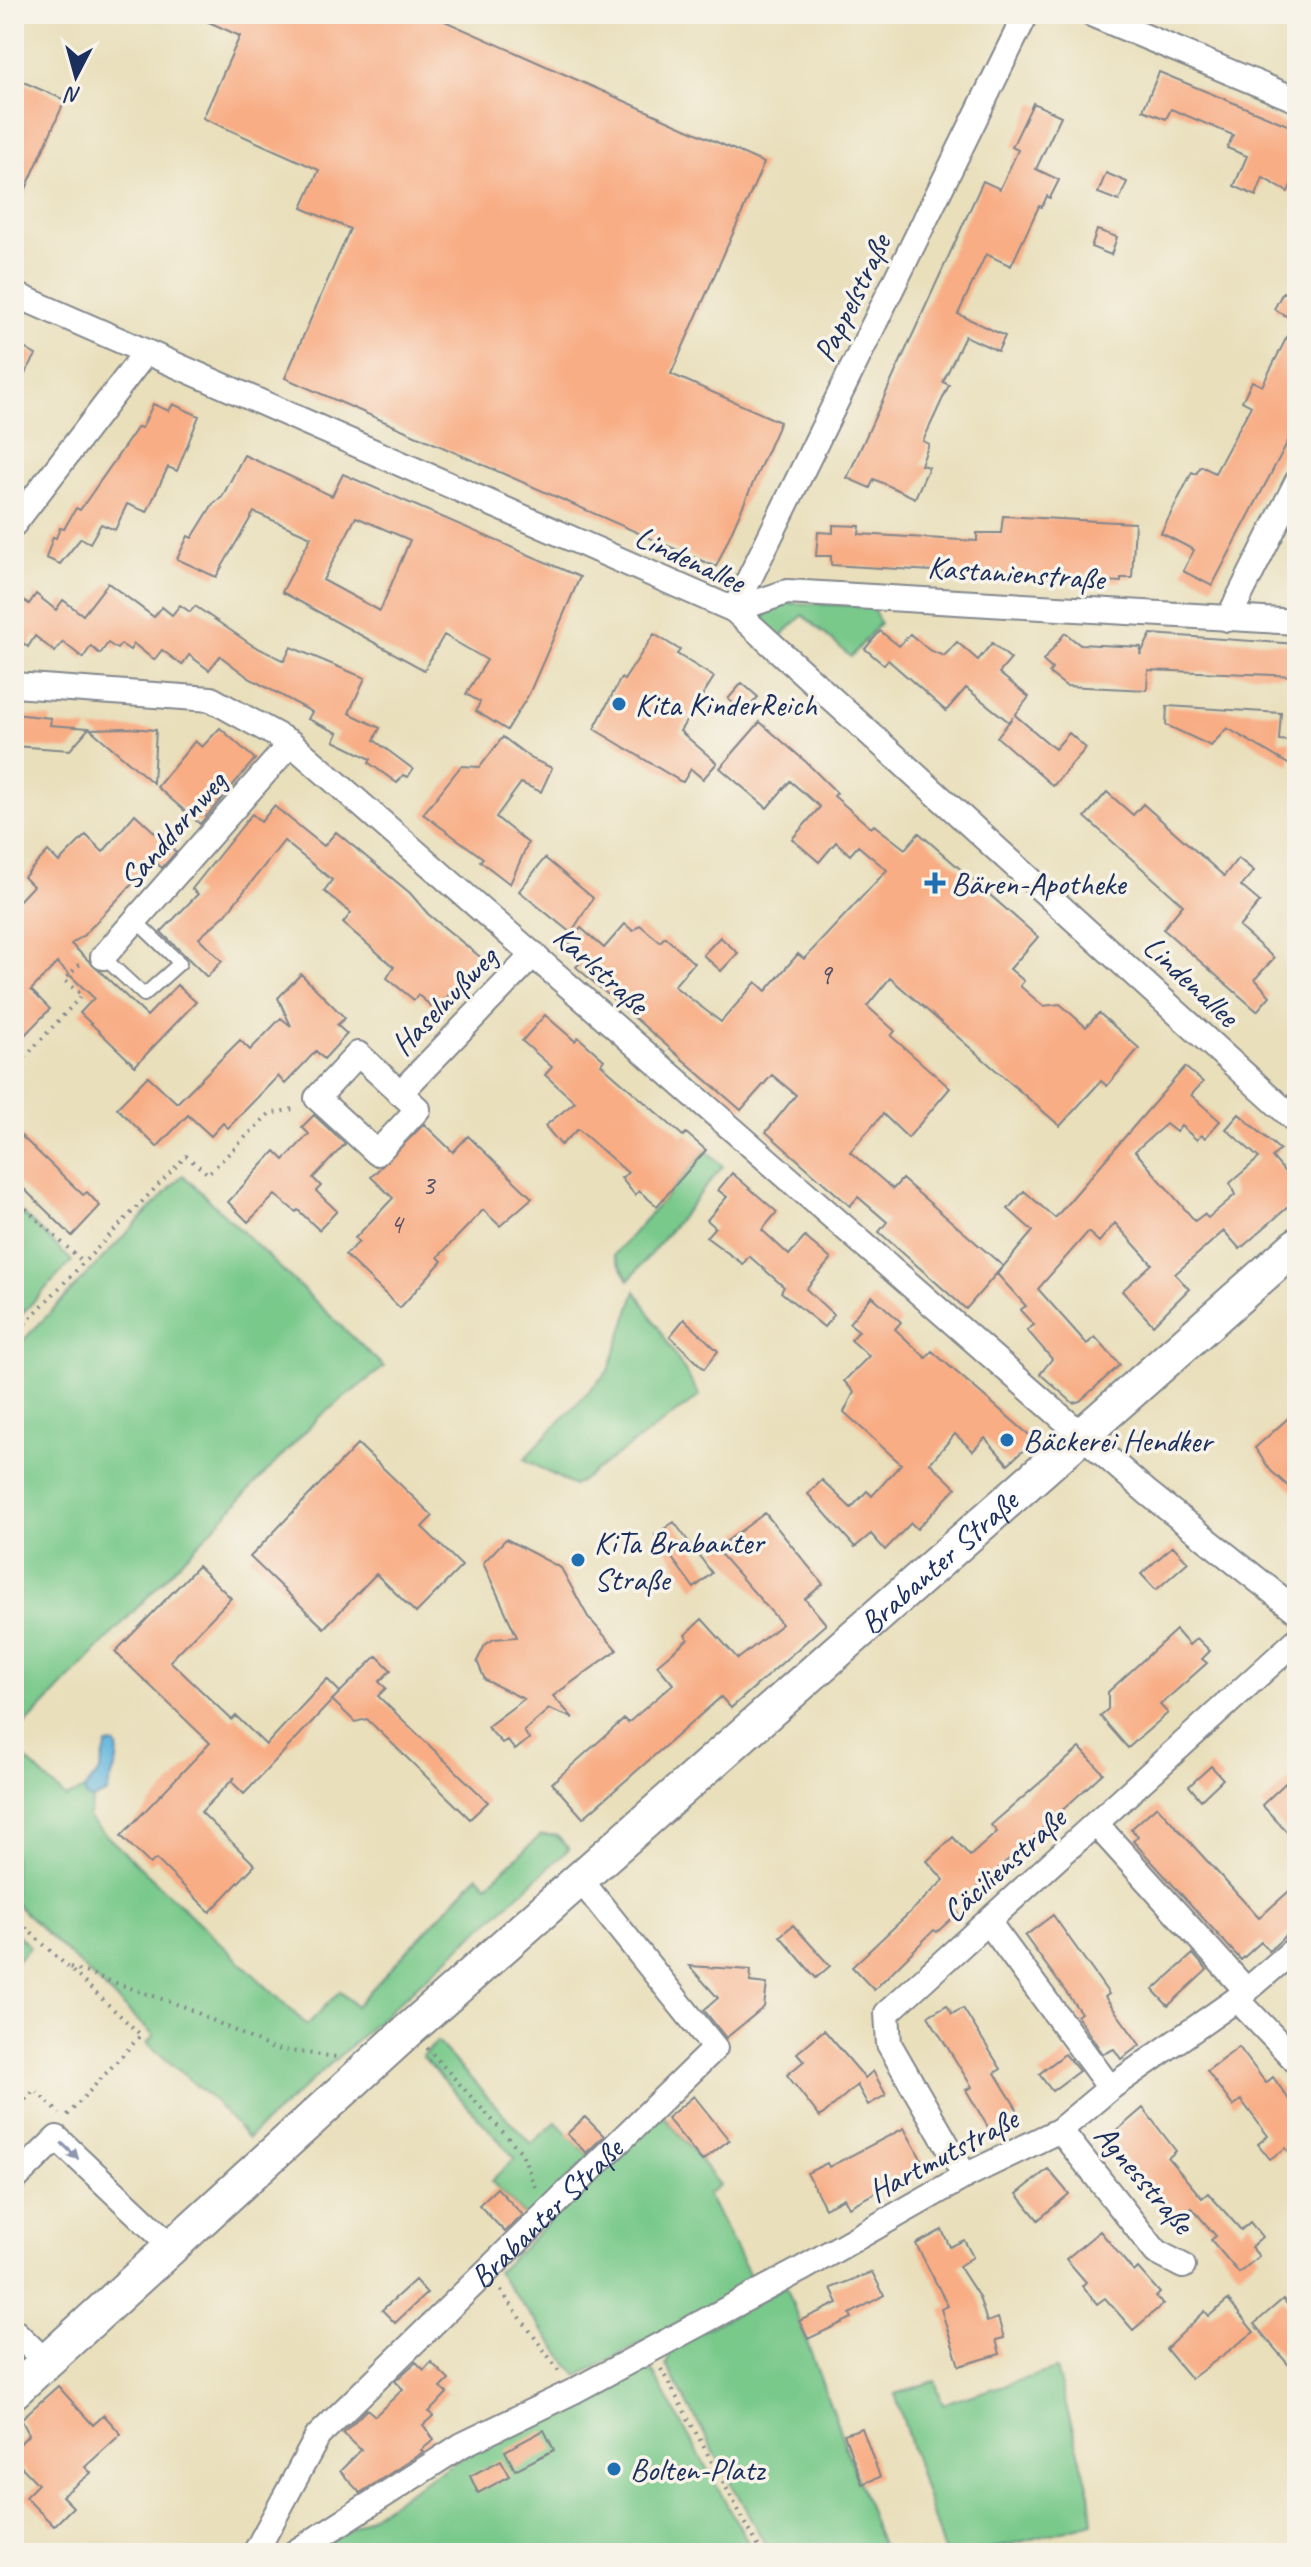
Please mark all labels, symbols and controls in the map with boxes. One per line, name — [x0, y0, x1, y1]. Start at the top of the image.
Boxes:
north arrow — [36, 36, 116, 116]
text: N — [62, 80, 82, 110]
street label: Pappelstraße — [804, 225, 902, 368]
street label: Lindenallee — [629, 516, 754, 603]
street label: Kastanienstraße — [926, 546, 1108, 600]
place label: Kita KinderReich — [635, 684, 817, 725]
marker: Kita KinderReich — [610, 695, 628, 713]
street label: Sanddornweg — [110, 761, 237, 898]
place label: Bären-Apotheke — [951, 863, 1128, 904]
marker: Bären-Apotheke — [926, 874, 944, 892]
street label: Karlstraße — [545, 916, 659, 1025]
street label: Lindenallee — [1134, 926, 1249, 1037]
street label: Haselnußweg — [382, 936, 508, 1064]
house number: 9 — [819, 957, 834, 992]
house number: 3 — [422, 1167, 437, 1202]
house number: 4 — [390, 1206, 405, 1241]
place label: Bäckerei Hendker — [1023, 1420, 1215, 1461]
marker: Bäckerei Hendker — [998, 1431, 1016, 1449]
street label: Brabanter Straße — [851, 1479, 1028, 1643]
place label: KiTa Brabanter Straße — [594, 1522, 766, 1600]
marker: KiTa Brabanter Straße — [569, 1551, 587, 1569]
street label: Cäcilienstraße — [934, 1797, 1076, 1931]
street label: Hartmutstraße — [861, 2097, 1027, 2212]
street label: Agnesstraße — [1085, 2116, 1205, 2244]
street label: Brabanter Straße — [461, 2127, 633, 2297]
one-way arrow — [60, 2141, 79, 2159]
place label: Bolten-Platz — [630, 2449, 766, 2490]
marker: Bolten-Platz — [605, 2460, 623, 2478]

